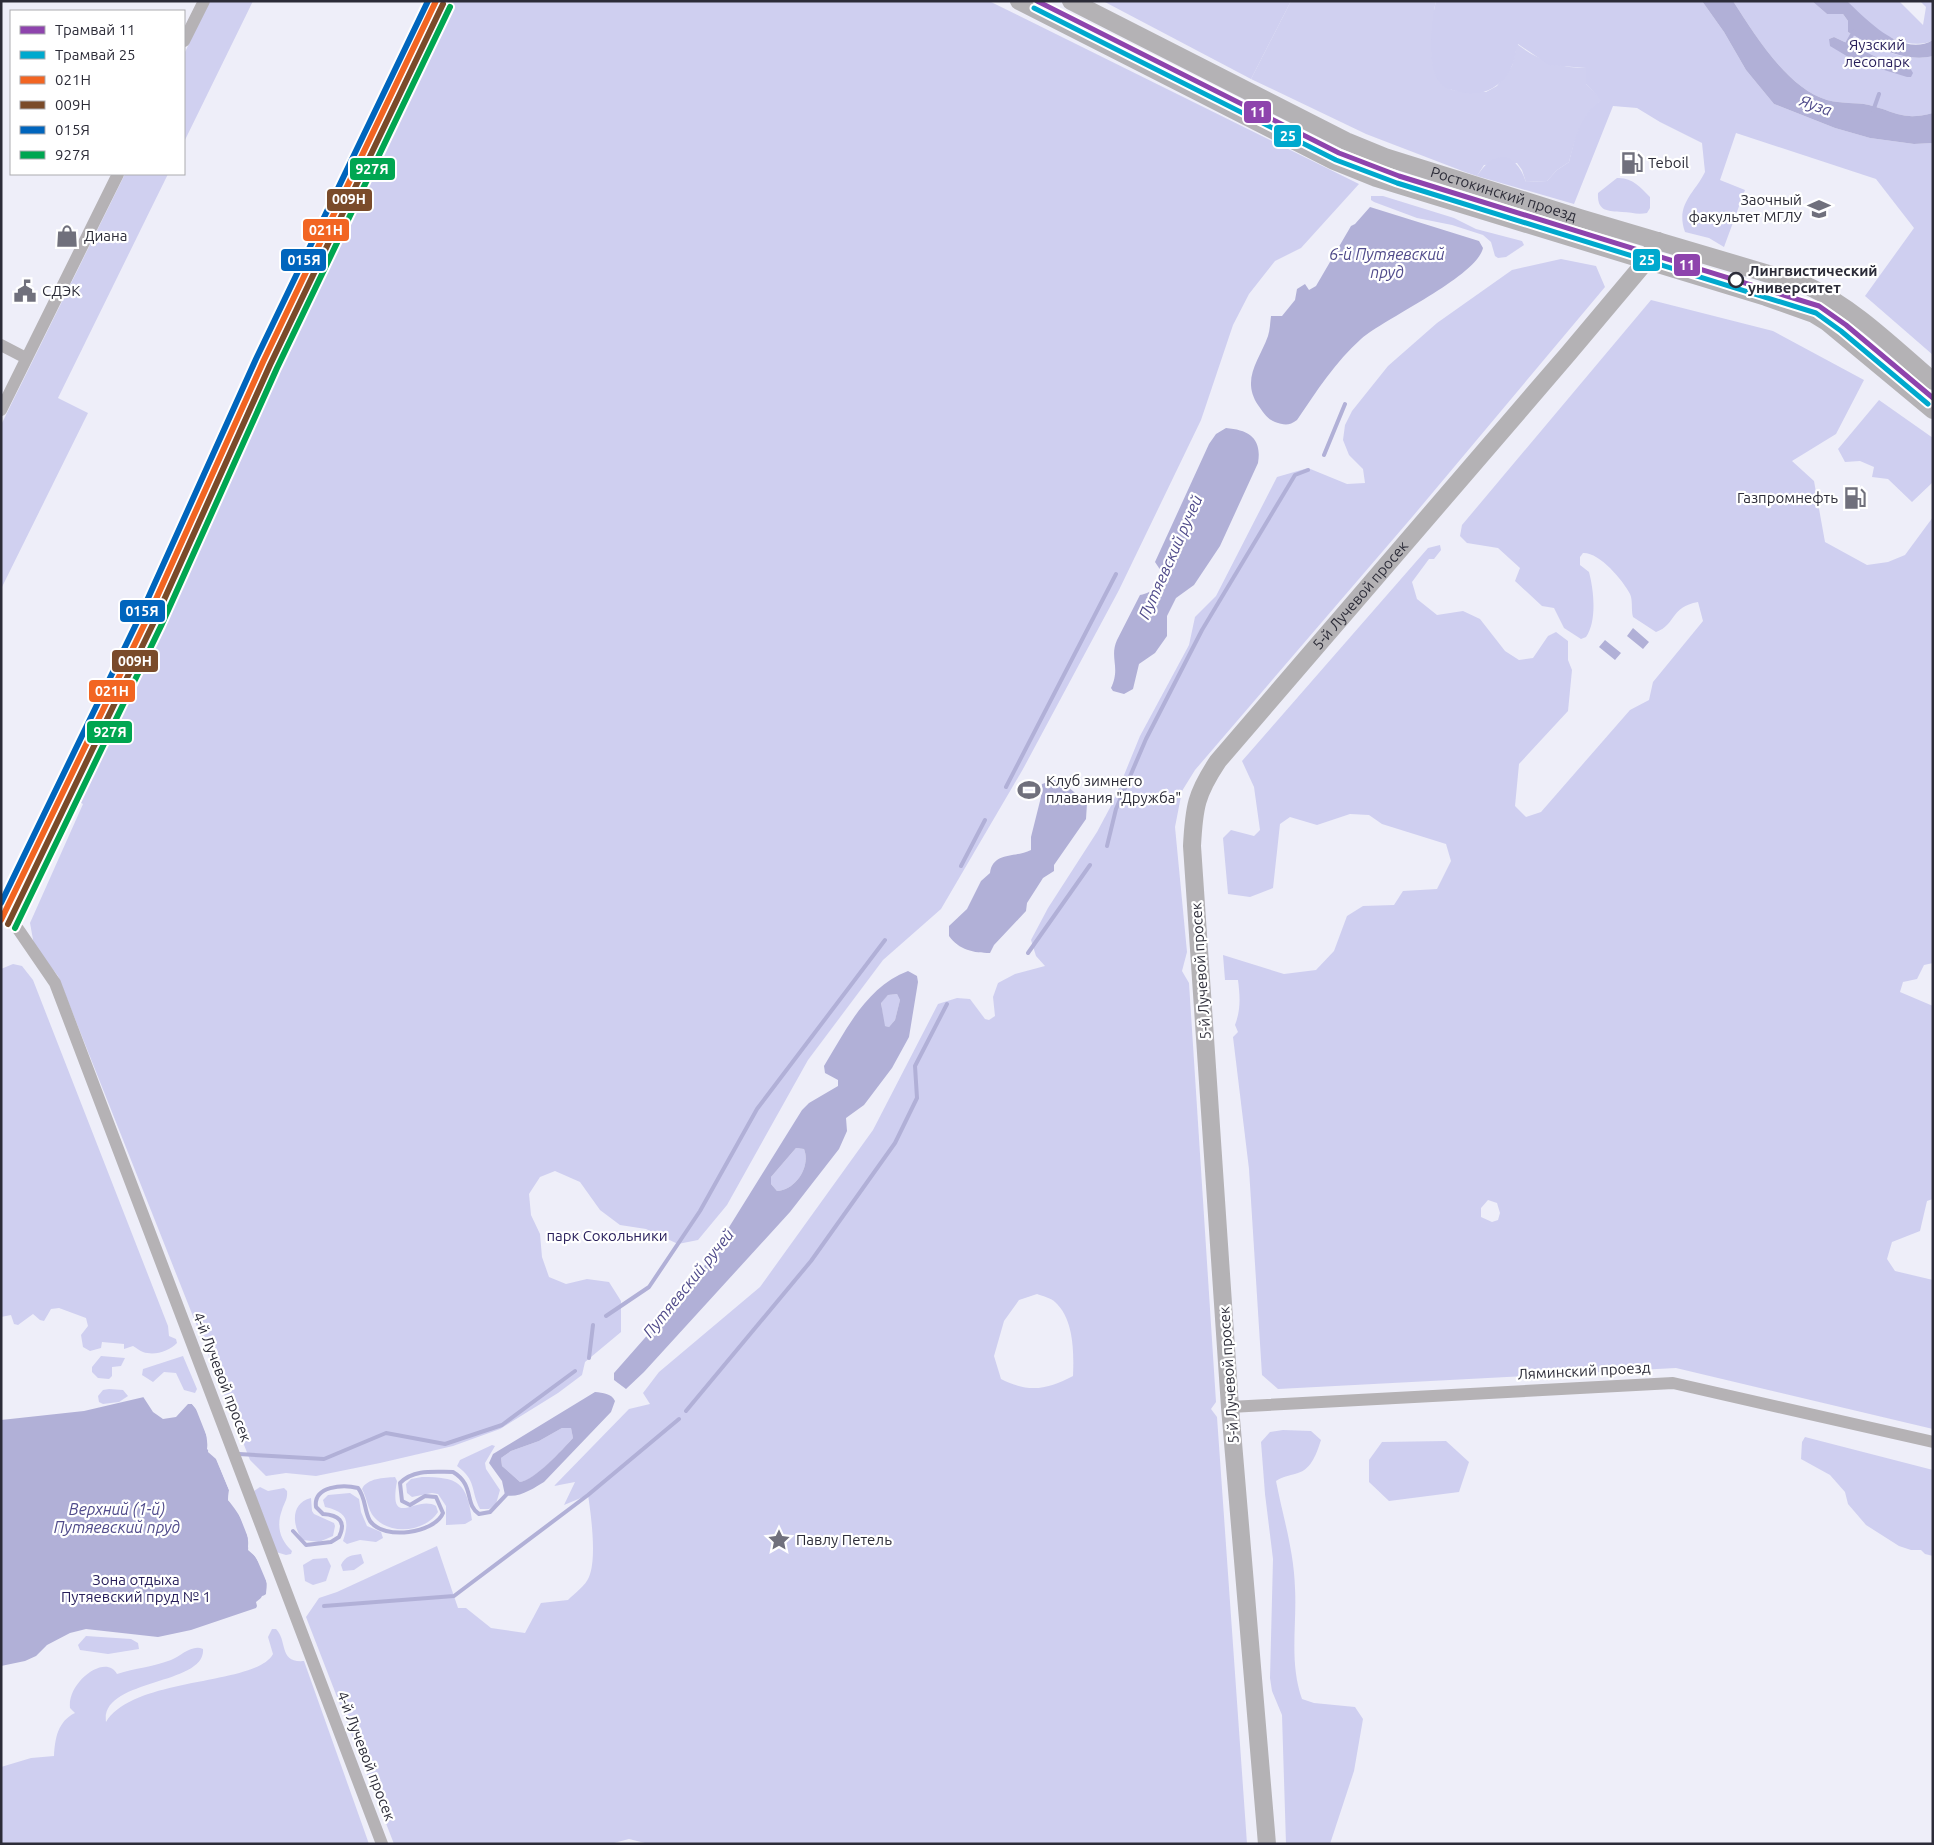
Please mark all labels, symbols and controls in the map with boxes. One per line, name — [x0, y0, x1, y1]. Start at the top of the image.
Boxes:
legend — [10, 10, 185, 175]
text: Трамвай 11 — [55, 21, 136, 38]
park label: Яузский лесопарк — [1844, 36, 1910, 70]
text: Трамвай 25 — [55, 46, 136, 63]
text: 021Н — [55, 71, 91, 88]
water label: Яуза — [1797, 91, 1835, 119]
text: 009Н — [55, 96, 91, 113]
line badge: 11 — [1243, 100, 1272, 124]
text: 11 — [1250, 104, 1266, 120]
text: 015Я — [55, 121, 90, 138]
line badge: 25 — [1273, 124, 1302, 148]
text: 25 — [1280, 128, 1296, 144]
text: 927Я — [55, 146, 90, 163]
fuel station icon: Teboil — [1619, 150, 1645, 176]
place label: Teboil — [1648, 154, 1689, 171]
line badge: 927Я — [349, 157, 396, 181]
text: 927Я — [355, 161, 389, 177]
street label: Ростокинский проезд — [1429, 163, 1579, 224]
line badge: 009Н — [326, 188, 373, 212]
text: 009Н — [332, 191, 366, 207]
place label: Заочный факультет МГЛУ — [1689, 191, 1803, 225]
school or university icon: Заочный факультет МГЛУ — [1806, 196, 1832, 222]
line badge: 021Н — [302, 218, 350, 242]
text: 021Н — [309, 222, 343, 238]
shop icon: Диана — [54, 223, 80, 249]
place label: Диана — [84, 227, 128, 244]
water label: 6-й Путяевский пруд — [1329, 245, 1445, 281]
line badge: 015Я — [280, 248, 327, 272]
line badge: 25 — [1632, 248, 1661, 272]
text: 015Я — [287, 252, 321, 268]
text: 25 — [1639, 252, 1655, 268]
line badge: 11 — [1673, 253, 1701, 277]
text: 11 — [1679, 257, 1695, 273]
place label: Лингвистический университет — [1748, 262, 1878, 296]
marker: Лингвистический университет — [1728, 272, 1744, 288]
public building icon: СДЭК — [12, 278, 38, 304]
place label: СДЭК — [42, 282, 80, 299]
fuel station icon: Газпромнефть — [1842, 485, 1868, 511]
place label: Газпромнефть — [1737, 489, 1838, 506]
water label: Путяевский ручей — [1135, 492, 1206, 622]
street label: 5-й Лучевой просек — [1309, 537, 1412, 653]
line badge: 015Я — [119, 599, 166, 623]
text: 015Я — [125, 603, 159, 619]
line badge: 009Н — [111, 649, 159, 673]
text: 009Н — [118, 653, 152, 669]
line badge: 021Н — [88, 679, 136, 703]
text: 021Н — [95, 683, 129, 699]
line badge: 927Я — [86, 720, 133, 744]
text: 927Я — [93, 724, 127, 740]
place label: Клуб зимнего плавания "Дружба" — [1046, 772, 1181, 806]
sports icon: Клуб зимнего плавания "Дружба" — [1016, 777, 1042, 803]
street label: 5-й Лучевой просек — [1187, 902, 1214, 1040]
water label: Путяевский ручей — [639, 1225, 737, 1341]
park label: парк Сокольники — [546, 1227, 668, 1244]
street label: 5-й Лучевой просек — [1215, 1306, 1242, 1444]
street label: 4-й Лучевой просек — [190, 1310, 255, 1444]
street label: Ляминский проезд — [1517, 1359, 1651, 1382]
water label: Верхний (1-й) Путяевский пруд — [54, 1500, 180, 1536]
place icon: Павлу Петель — [766, 1527, 792, 1553]
place label: Павлу Петель — [796, 1531, 892, 1548]
park label: Зона отдыха Путяевский пруд № 1 — [61, 1571, 211, 1605]
street label: 4-й Лучевой просек — [334, 1689, 399, 1823]

